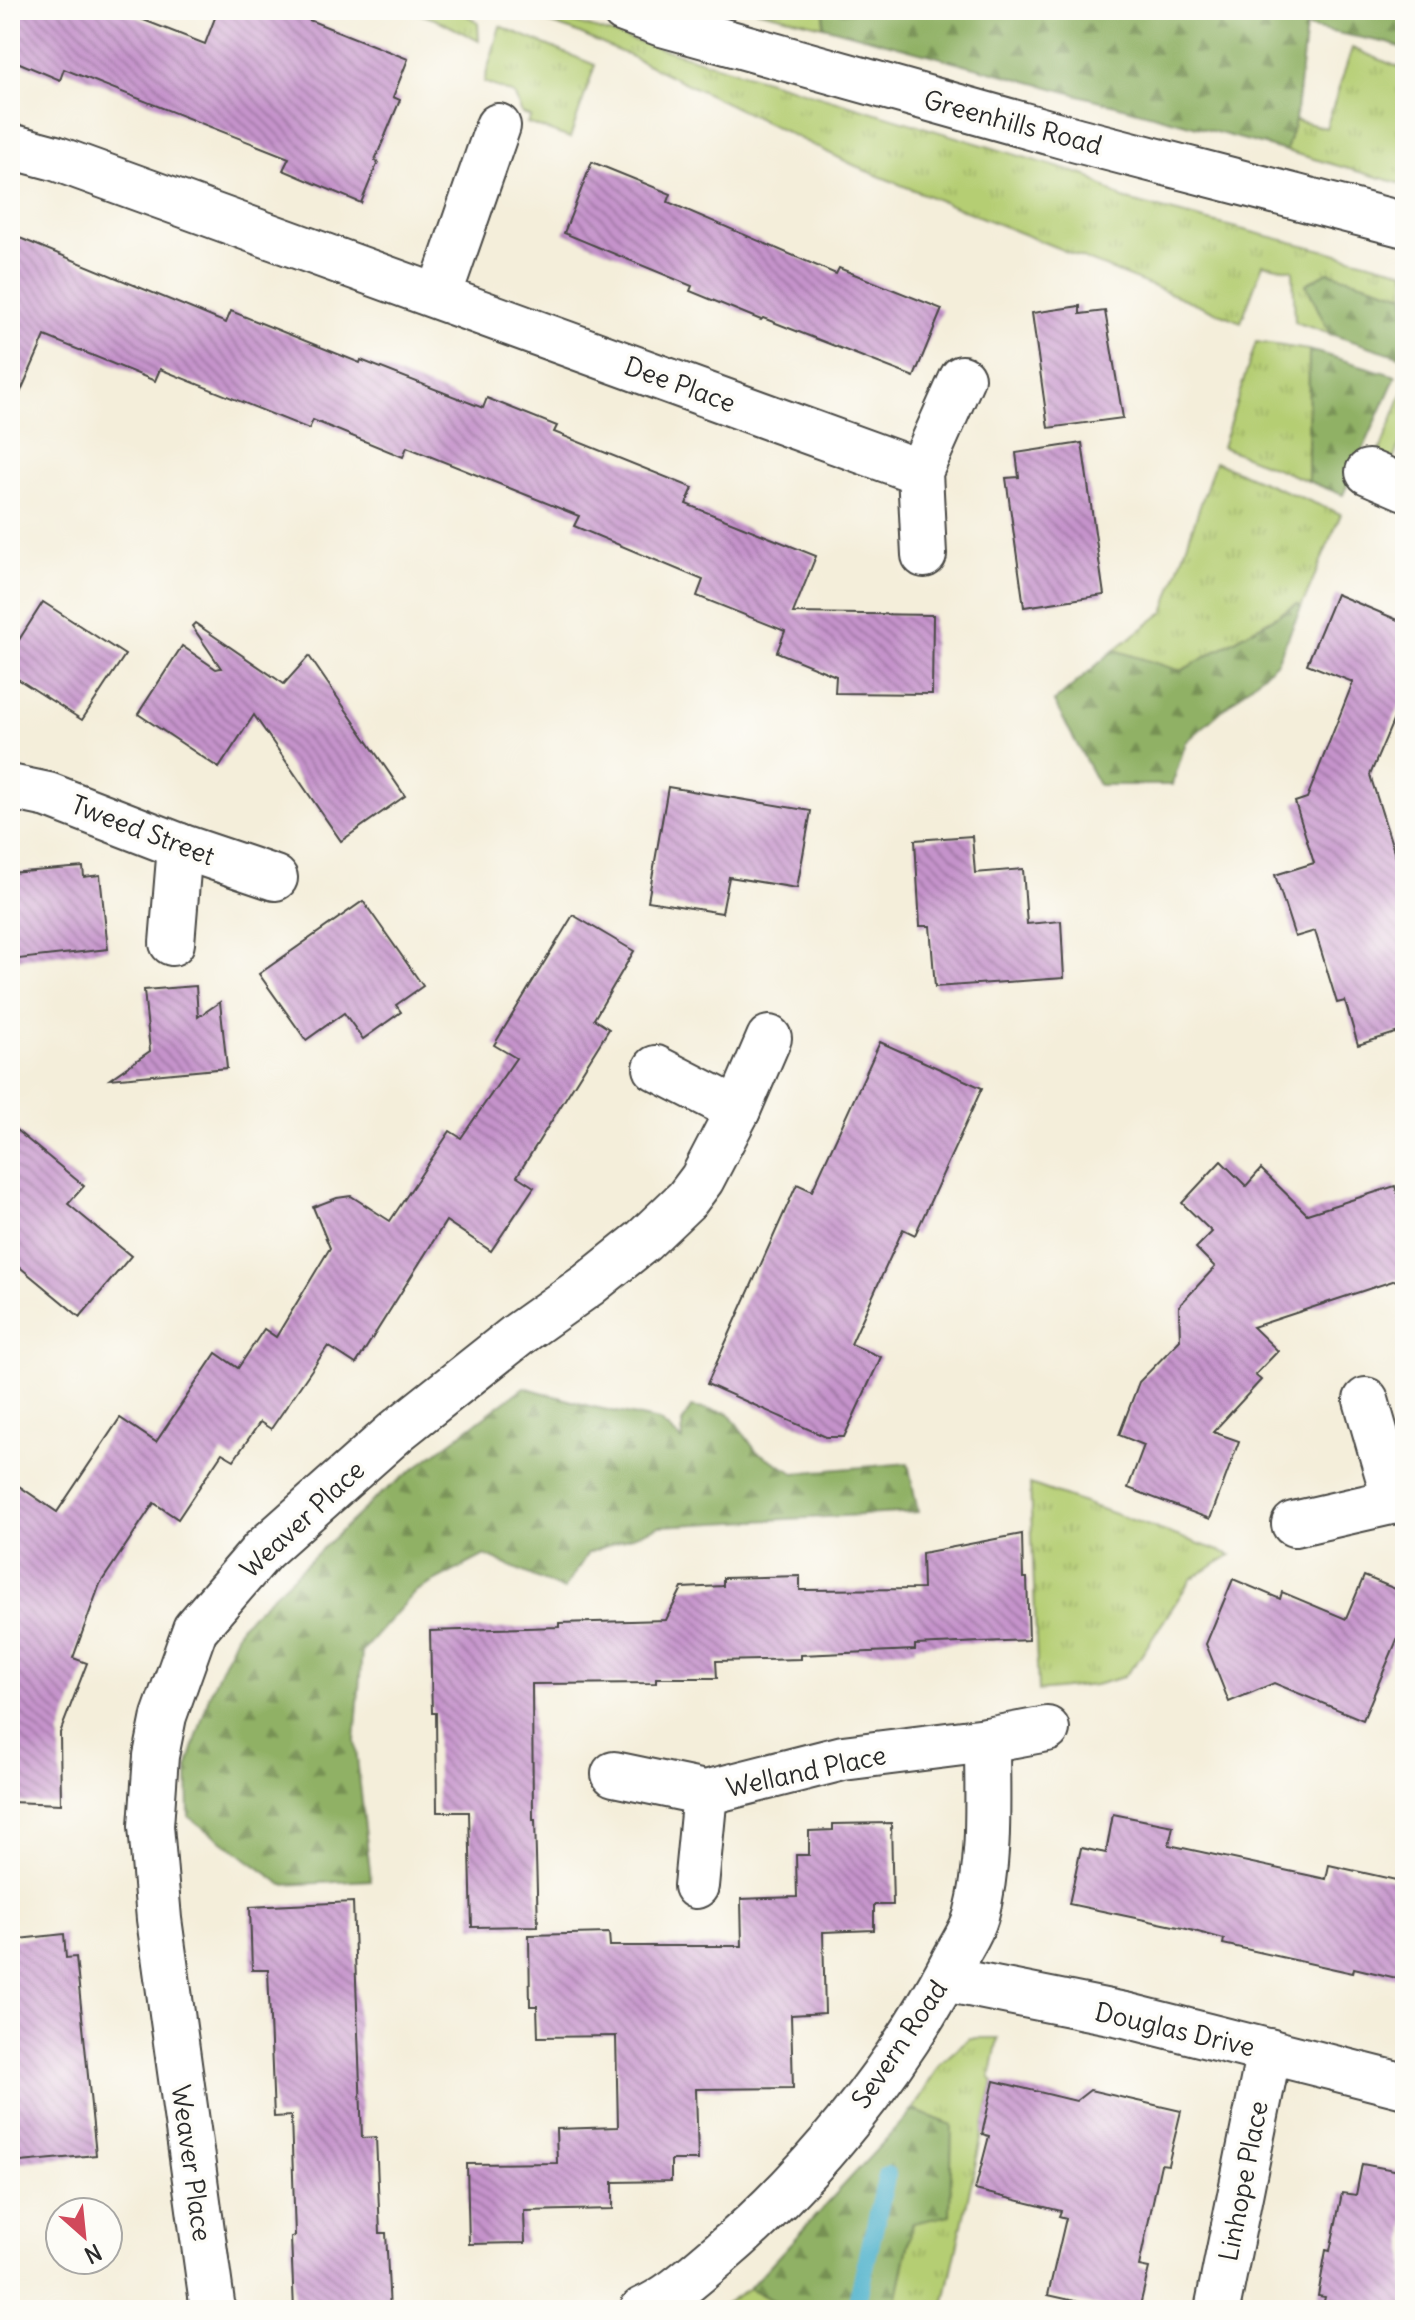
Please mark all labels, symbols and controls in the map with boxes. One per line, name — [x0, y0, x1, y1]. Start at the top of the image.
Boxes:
street label: Greenhills Road — [920, 82, 1106, 162]
street label: Dee Place — [620, 349, 740, 419]
street label: Tweed Street — [66, 787, 220, 873]
street label: Weaver Place — [233, 1453, 371, 1585]
street label: Welland Place — [723, 1738, 889, 1804]
street label: Severn Road — [844, 1973, 954, 2115]
street label: Douglas Drive — [1092, 1995, 1258, 2063]
street label: Weaver Place — [165, 2083, 219, 2243]
street label: Linhope Place — [1211, 2098, 1275, 2264]
north arrow — [44, 2196, 124, 2276]
text: N — [80, 2238, 106, 2270]

